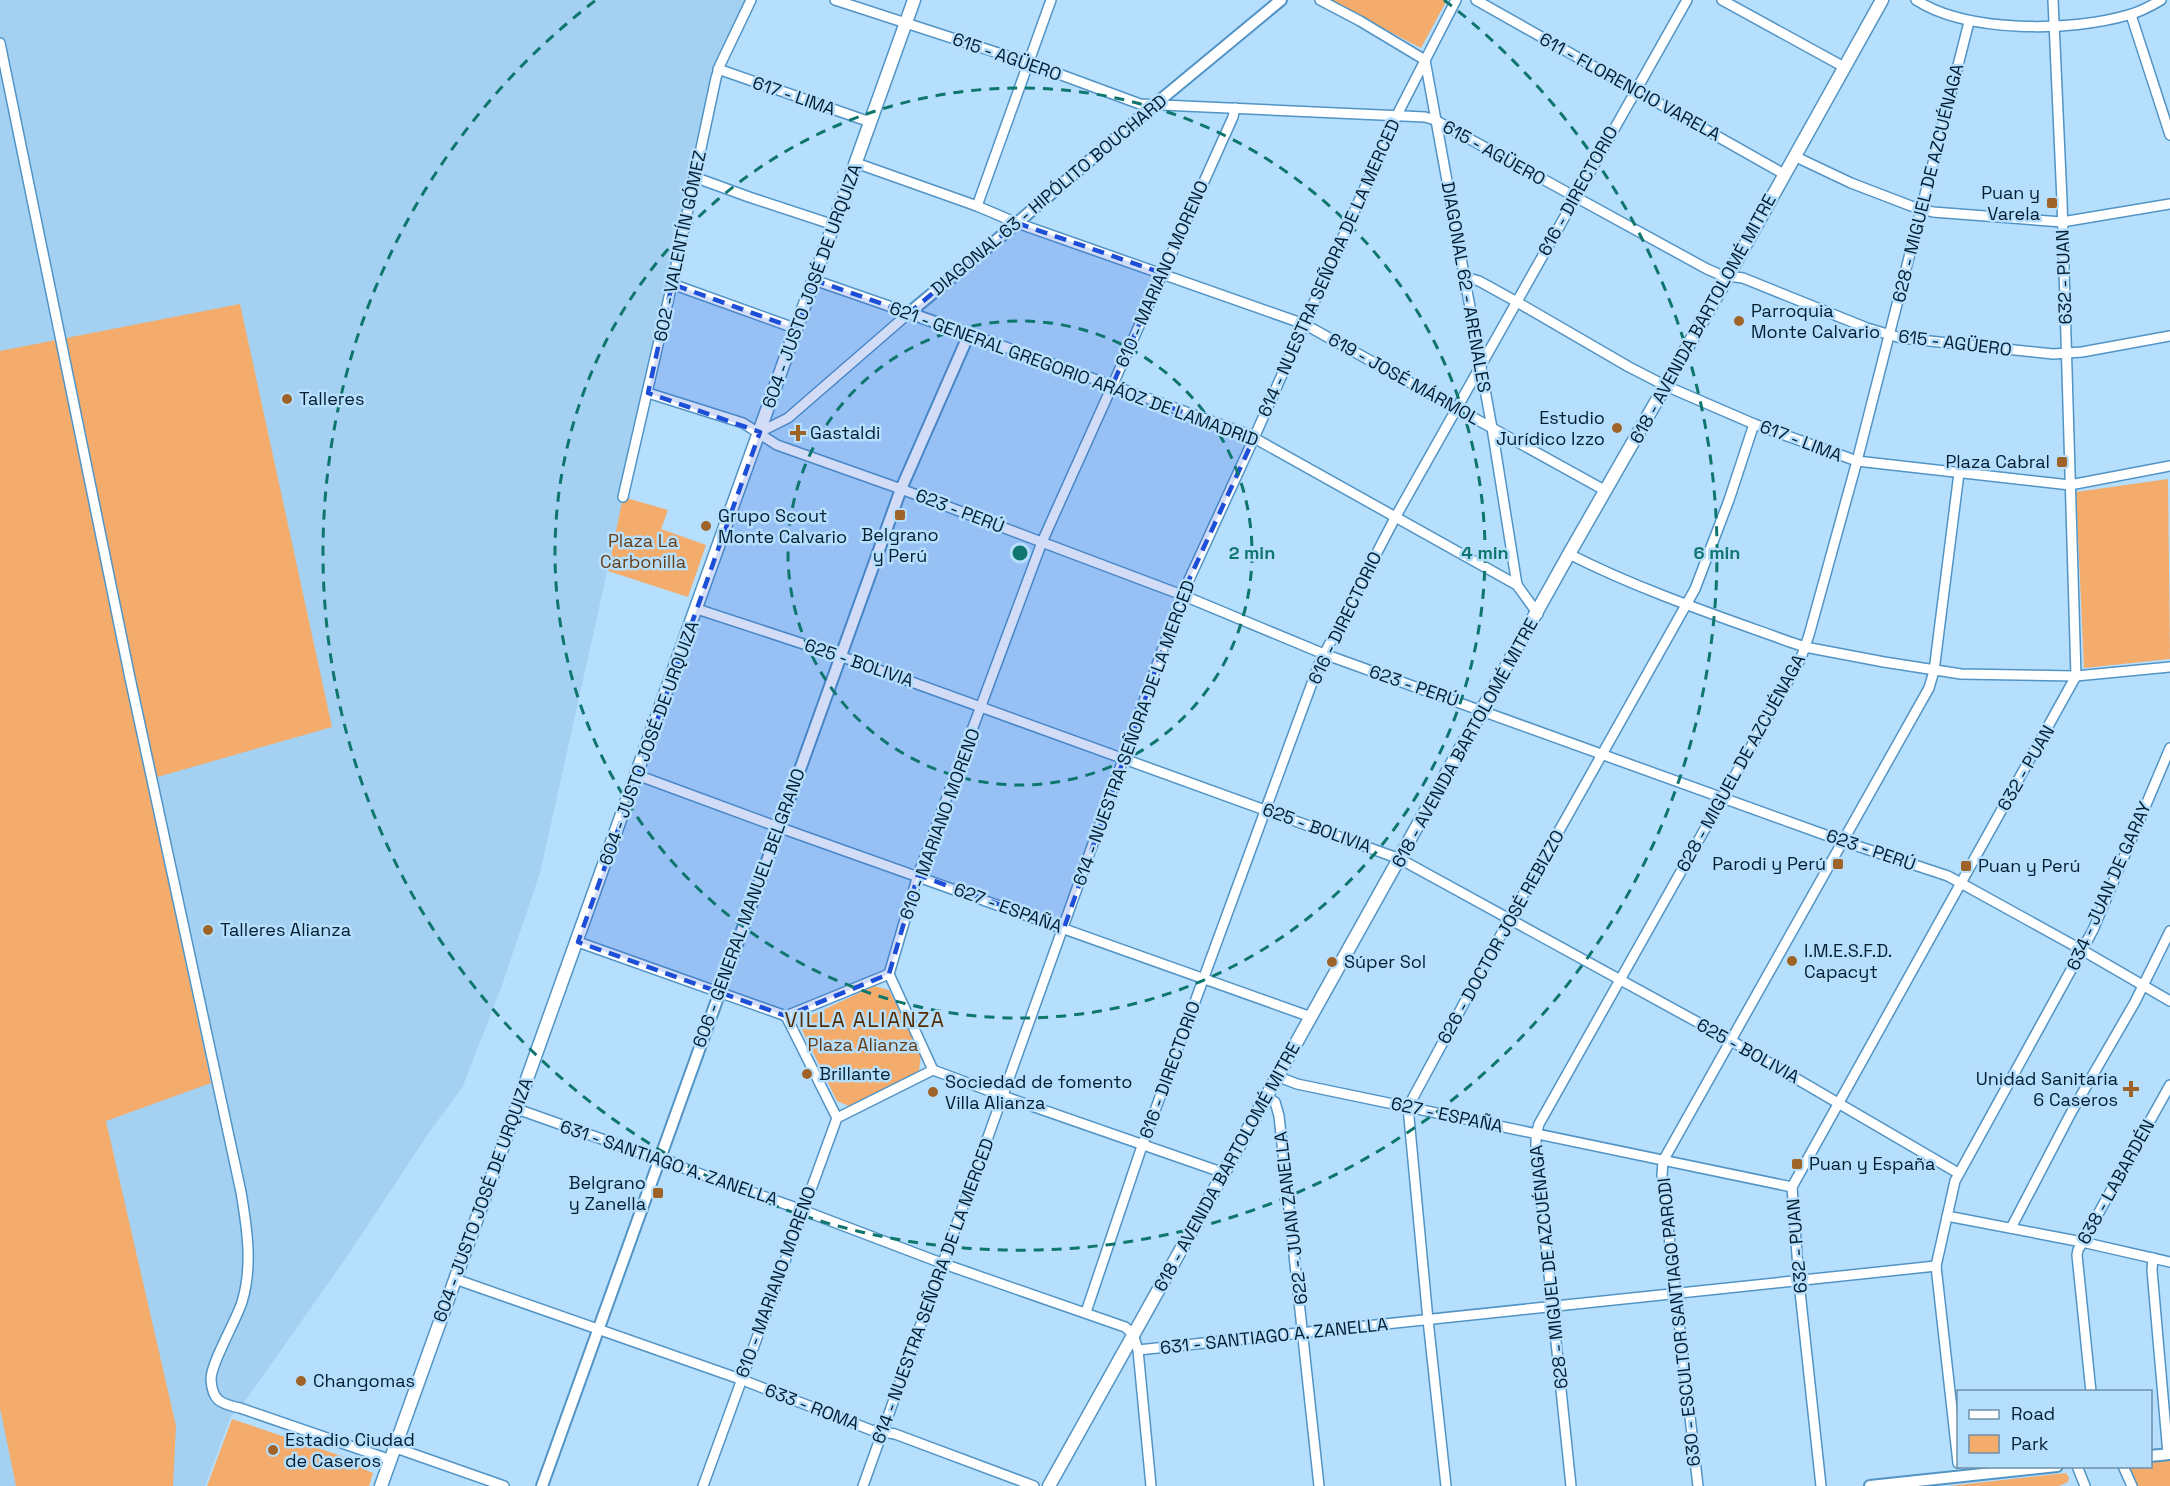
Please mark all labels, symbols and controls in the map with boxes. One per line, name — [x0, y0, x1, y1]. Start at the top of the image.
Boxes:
street label: 615 - AGÜERO — [950, 27, 1065, 86]
street label: 611 - FLORENCIO VARELA — [1536, 27, 1725, 146]
street label: 628 - MIGUEL DE AZCUÉNAGA — [1887, 61, 1968, 305]
street label: 617 - LIMA — [750, 71, 839, 120]
street label: DIAGONAL 63 - HIPÓLITO BOUCHARD — [926, 89, 1171, 300]
street label: 614 - NUESTRA SEÑORA DE LA MERCED — [1252, 115, 1405, 420]
street label: 615 - AGÜERO — [1439, 115, 1550, 190]
street label: 616 - DIRECTORIO — [1532, 122, 1623, 260]
street label: 602 - VALENTÍN GÓMEZ — [648, 148, 711, 343]
street label: 604 - JUSTO JOSÉ DE URQUIZA — [757, 160, 867, 411]
street label: 610 - MARIANO MORENO — [1110, 177, 1213, 371]
street label: DIAGONAL 62 - ARENALES — [1437, 180, 1496, 394]
place label: Puan y Varela — [1981, 181, 2040, 225]
street label: 618 - AVENIDA BARTOLOMÉ MITRE — [1624, 190, 1781, 448]
marker: Puan y Varela — [2045, 196, 2059, 210]
street label: 632 - PUAN — [2050, 229, 2077, 325]
street label: 621 - GENERAL GREGORIO ARÁOZ DE LAMADRID — [887, 296, 1262, 451]
place label: Parroquia Monte Calvario — [1751, 299, 1880, 343]
marker: Parroquia Monte Calvario — [1732, 314, 1746, 328]
street label: 615 - AGÜERO — [1897, 324, 2013, 361]
street label: 619 - JOSÉ MÁRMOL — [1324, 327, 1484, 430]
place label: Talleres — [299, 387, 364, 410]
marker: Talleres — [280, 392, 294, 406]
place label: Estudio Jurídico Izzo — [1496, 406, 1605, 450]
street label: 617 - LIMA — [1757, 414, 1846, 467]
place label: Gastaldi — [810, 421, 880, 444]
marker: Estudio Jurídico Izzo — [1610, 421, 1624, 435]
marker: Gastaldi — [791, 426, 805, 440]
place label: Plaza Cabral — [1945, 450, 2050, 473]
marker: Plaza Cabral — [2055, 455, 2069, 469]
street label: 623 - PERÚ — [913, 483, 1008, 538]
place label: Grupo Scout Monte Calvario — [718, 504, 847, 548]
marker: Belgrano y Perú — [893, 508, 907, 522]
marker: Grupo Scout Monte Calvario — [699, 519, 713, 533]
place label: Belgrano y Perú — [861, 523, 939, 567]
park label: Plaza La Carbonilla — [600, 529, 686, 573]
text: 2 min — [1229, 541, 1275, 564]
text: 4 min — [1461, 541, 1509, 564]
text: 6 min — [1694, 541, 1740, 564]
centre of rings — [1010, 543, 1030, 563]
street label: 616 - DIRECTORIO — [1302, 548, 1387, 688]
street label: 614 - NUESTRA SEÑORA DE LA MERCED — [1067, 577, 1200, 889]
street label: 618 - AVENIDA BARTOLOMÉ MITRE — [1386, 614, 1543, 872]
street label: 604 - JUSTO JOSÉ DE URQUIZA — [594, 617, 704, 868]
street label: 625 - BOLIVIA — [802, 633, 917, 692]
street label: 628 - MIGUEL DE AZCUÉNAGA — [1671, 650, 1810, 876]
street label: 623 - PERÚ — [1366, 659, 1462, 712]
street label: 632 - PUAN — [1992, 721, 2059, 815]
street label: 610 - MARIANO MORENO — [894, 725, 985, 923]
street label: 606 - GENERAL MANUEL BELGRANO — [687, 765, 810, 1051]
street label: 625 - BOLIVIA — [1260, 797, 1375, 858]
street label: 634 - JUAN DE GARAY — [2061, 798, 2156, 974]
street label: 623 - PERÚ — [1823, 823, 1919, 876]
street label: 626 - DOCTOR JOSÉ REBIZZO — [1432, 826, 1569, 1048]
place label: Parodi y Perú — [1712, 852, 1826, 875]
place label: Puan y Perú — [1978, 854, 2080, 877]
marker: Parodi y Perú — [1831, 857, 1845, 871]
marker: Puan y Perú — [1959, 859, 1973, 873]
street label: 627 - ESPAÑA — [951, 877, 1066, 938]
place label: Talleres Alianza — [220, 918, 351, 941]
marker: Talleres Alianza — [201, 923, 215, 937]
place label: I.M.E.S.F.D. Capacyt — [1804, 939, 1892, 983]
place label: Súper Sol — [1344, 950, 1426, 973]
marker: I.M.E.S.F.D. Capacyt — [1785, 954, 1799, 968]
marker: Súper Sol — [1325, 955, 1339, 969]
street label: 616 - DIRECTORIO — [1134, 998, 1205, 1142]
district label: VILLA ALIANZA — [785, 1006, 945, 1033]
street label: 625 - BOLIVIA — [1693, 1013, 1804, 1088]
park label: Plaza Alianza — [808, 1033, 918, 1056]
street label: 618 - AVENIDA BARTOLOMÉ MITRE — [1148, 1038, 1305, 1296]
place label: Brillante — [819, 1062, 891, 1085]
marker: Brillante — [800, 1067, 814, 1081]
place label: Unidad Sanitaria 6 Caseros — [1976, 1067, 2118, 1111]
place label: Sociedad de fomento Villa Alianza — [945, 1070, 1132, 1114]
street label: 604 - JUSTO JOSÉ DE URQUIZA — [428, 1074, 538, 1325]
marker: Unidad Sanitaria 6 Caseros — [2122, 1080, 2140, 1098]
marker: Sociedad de fomento Villa Alianza — [926, 1085, 940, 1099]
street label: 627 - ESPAÑA — [1389, 1091, 1505, 1138]
street label: 631 - SANTIAGO A. ZANELLA — [557, 1114, 781, 1211]
street label: 638 - LABARDÉN — [2072, 1115, 2159, 1248]
street label: 622 - JUAN ZANELLA — [1268, 1130, 1313, 1306]
street label: 614 - NUESTRA SEÑORA DE LA MERCED — [866, 1135, 999, 1447]
street label: 628 - MIGUEL DE AZCUÉNAGA — [1524, 1144, 1573, 1390]
place label: Puan y España — [1809, 1152, 1935, 1175]
marker: Puan y España — [1790, 1157, 1804, 1171]
place label: Belgrano y Zanella — [568, 1171, 646, 1215]
street label: 630 - ESCULTOR SANTIAGO PARODI — [1652, 1177, 1705, 1468]
street label: 610 - MARIANO MORENO — [730, 1183, 821, 1381]
marker: Belgrano y Zanella — [651, 1186, 665, 1200]
street label: 632 - PUAN — [1781, 1198, 1812, 1294]
street label: 631 - SANTIAGO A. ZANELLA — [1159, 1312, 1389, 1359]
place label: Changomas — [313, 1369, 415, 1392]
marker: Changomas — [294, 1374, 308, 1388]
street label: 633 - ROMA — [762, 1378, 863, 1435]
legend — [1957, 1390, 2152, 1468]
text: Road — [2011, 1402, 2055, 1425]
place label: Estadio Ciudad de Caseros — [285, 1428, 415, 1472]
text: Park — [2011, 1432, 2049, 1455]
marker: Estadio Ciudad de Caseros — [266, 1443, 280, 1457]

